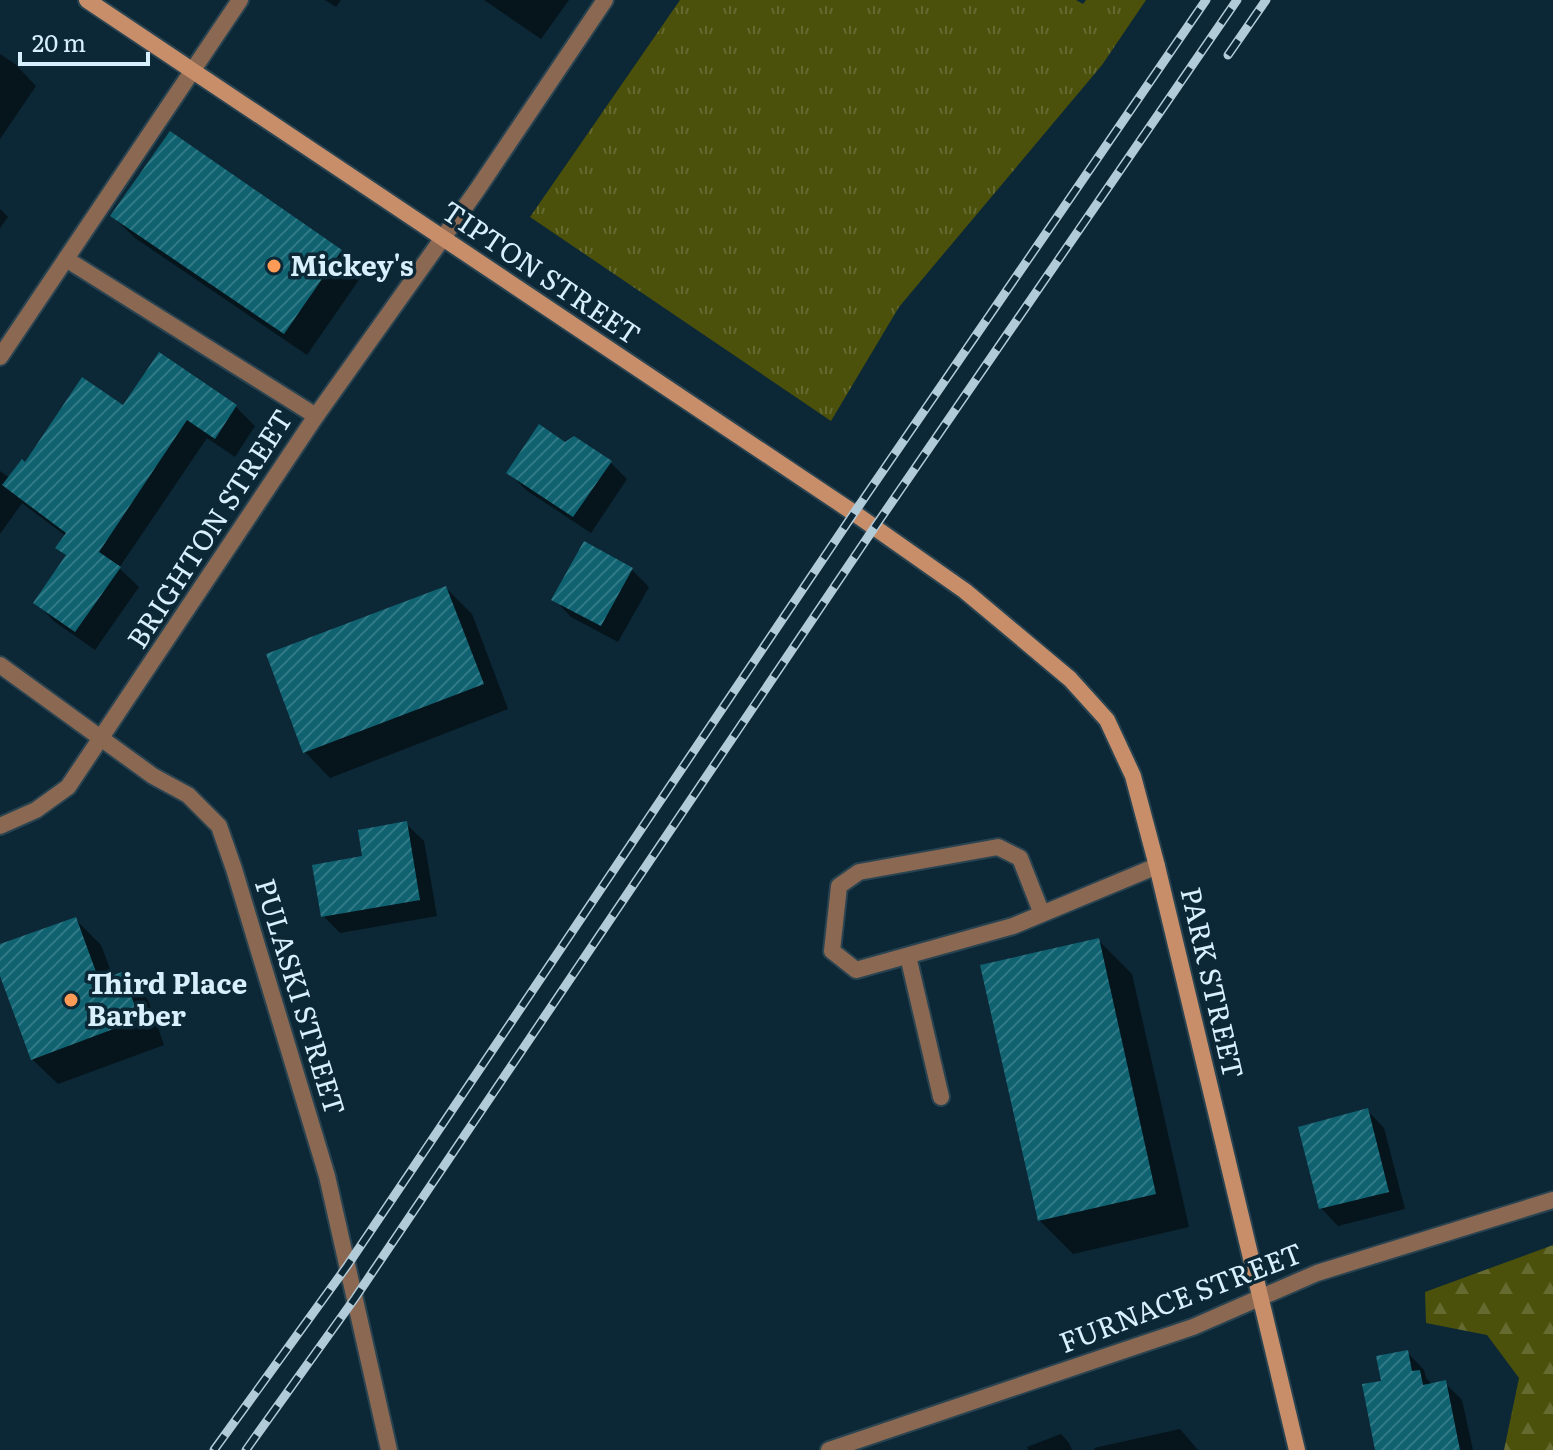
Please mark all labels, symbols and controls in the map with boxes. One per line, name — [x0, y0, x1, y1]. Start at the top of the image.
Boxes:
scale bar — [20, 16, 148, 66]
text: 20 m — [32, 24, 86, 59]
street label: TIPTON STREET — [434, 189, 650, 354]
place label: Mickey's — [290, 243, 414, 285]
marker: Mickey's — [265, 257, 283, 275]
street label: BRIGHTON STREET — [115, 400, 302, 656]
street label: PULASKI STREET — [246, 873, 358, 1120]
street label: PARK STREET — [1172, 883, 1256, 1082]
place label: Third Place Barber — [87, 961, 248, 1035]
marker: Third Place Barber — [62, 991, 80, 1009]
street label: FURNACE STREET — [1052, 1230, 1308, 1362]

